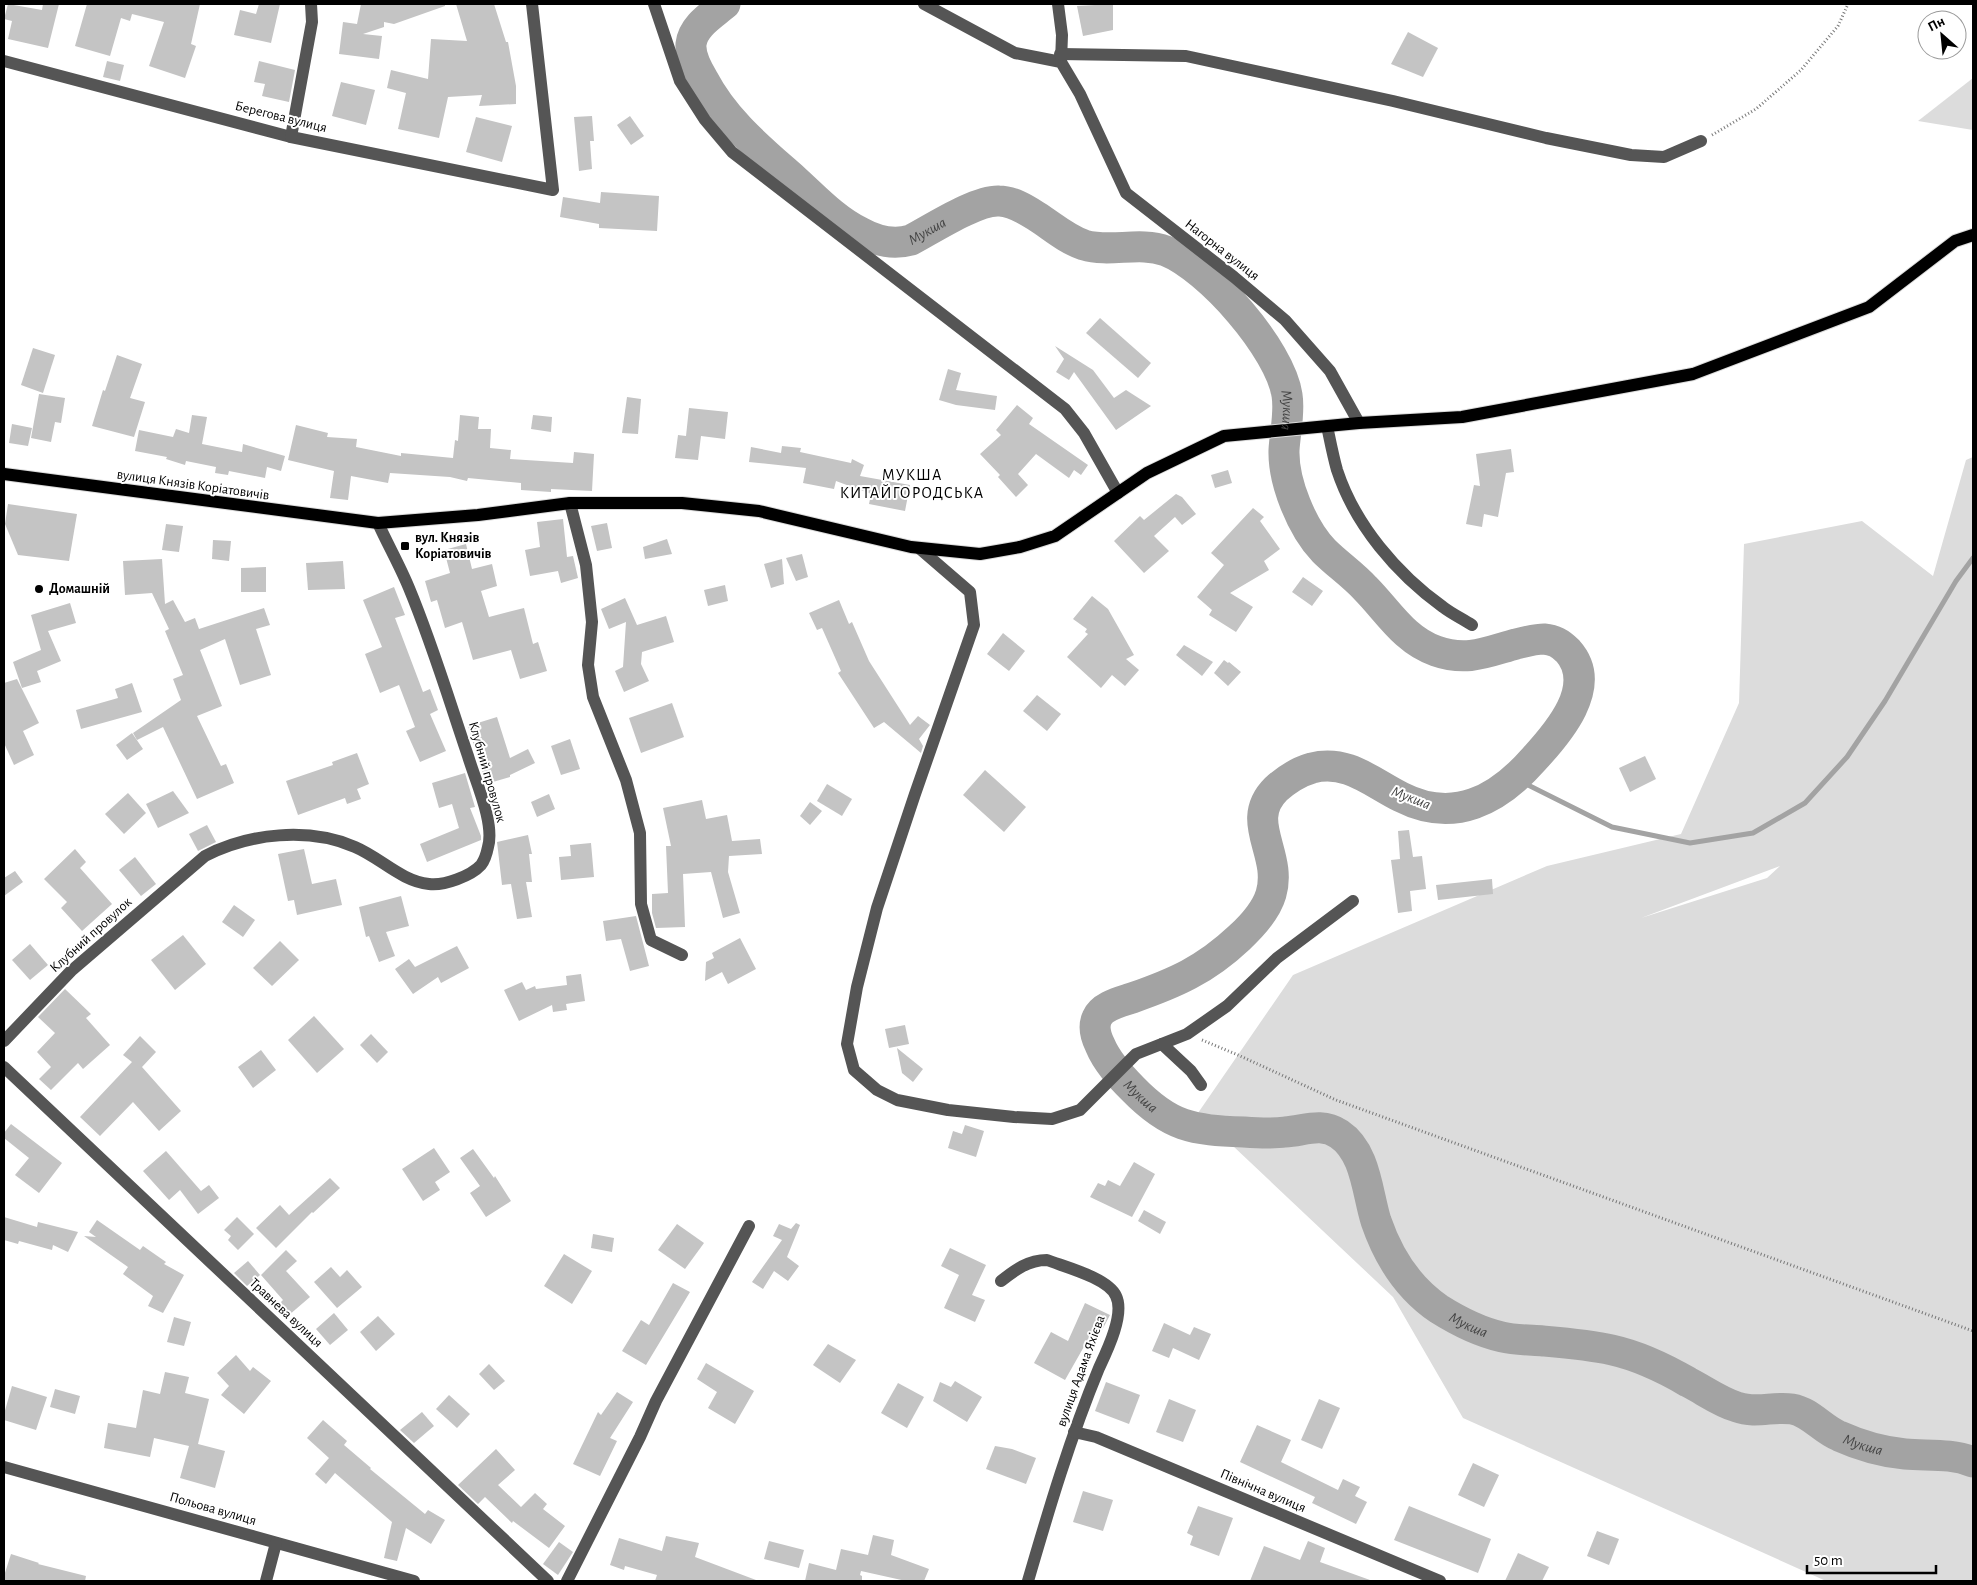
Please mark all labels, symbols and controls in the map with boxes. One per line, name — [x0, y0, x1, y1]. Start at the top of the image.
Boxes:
north arrow — [1917, 10, 1967, 60]
text: Пн — [1926, 14, 1947, 34]
street label: Берегова вулиця — [234, 99, 328, 135]
water label: Мукша — [906, 214, 948, 248]
street label: Нагорна вулиця — [1182, 217, 1262, 283]
water label: Мукша — [1279, 389, 1295, 431]
street label: вулиця Князів Коріатовичів — [116, 467, 270, 503]
district label: МУКША КИТАЙГОРОДСЬКА — [840, 467, 984, 501]
place label: вул. Князів Коріатовичів — [415, 531, 491, 561]
marker: вул. Князів Коріатовичів — [399, 540, 411, 552]
place label: Домашній — [49, 582, 110, 596]
marker: Домашній — [33, 583, 45, 595]
street label: Клубний провулок — [466, 720, 508, 825]
water label: Мукша — [1389, 784, 1433, 812]
street label: Клубний провулок — [48, 894, 135, 975]
water label: Мукша — [1121, 1077, 1160, 1115]
street label: Травнева вулиця — [247, 1276, 325, 1350]
water label: Мукша — [1447, 1309, 1490, 1340]
street label: вулиця Адама Яхієва — [1054, 1313, 1108, 1429]
water label: Мукша — [1841, 1431, 1884, 1458]
street label: Північна вулиця — [1218, 1467, 1308, 1515]
street label: Польова вулиця — [168, 1490, 258, 1528]
scale bar — [1807, 1542, 1936, 1574]
text: 50 m — [1814, 1553, 1843, 1568]

